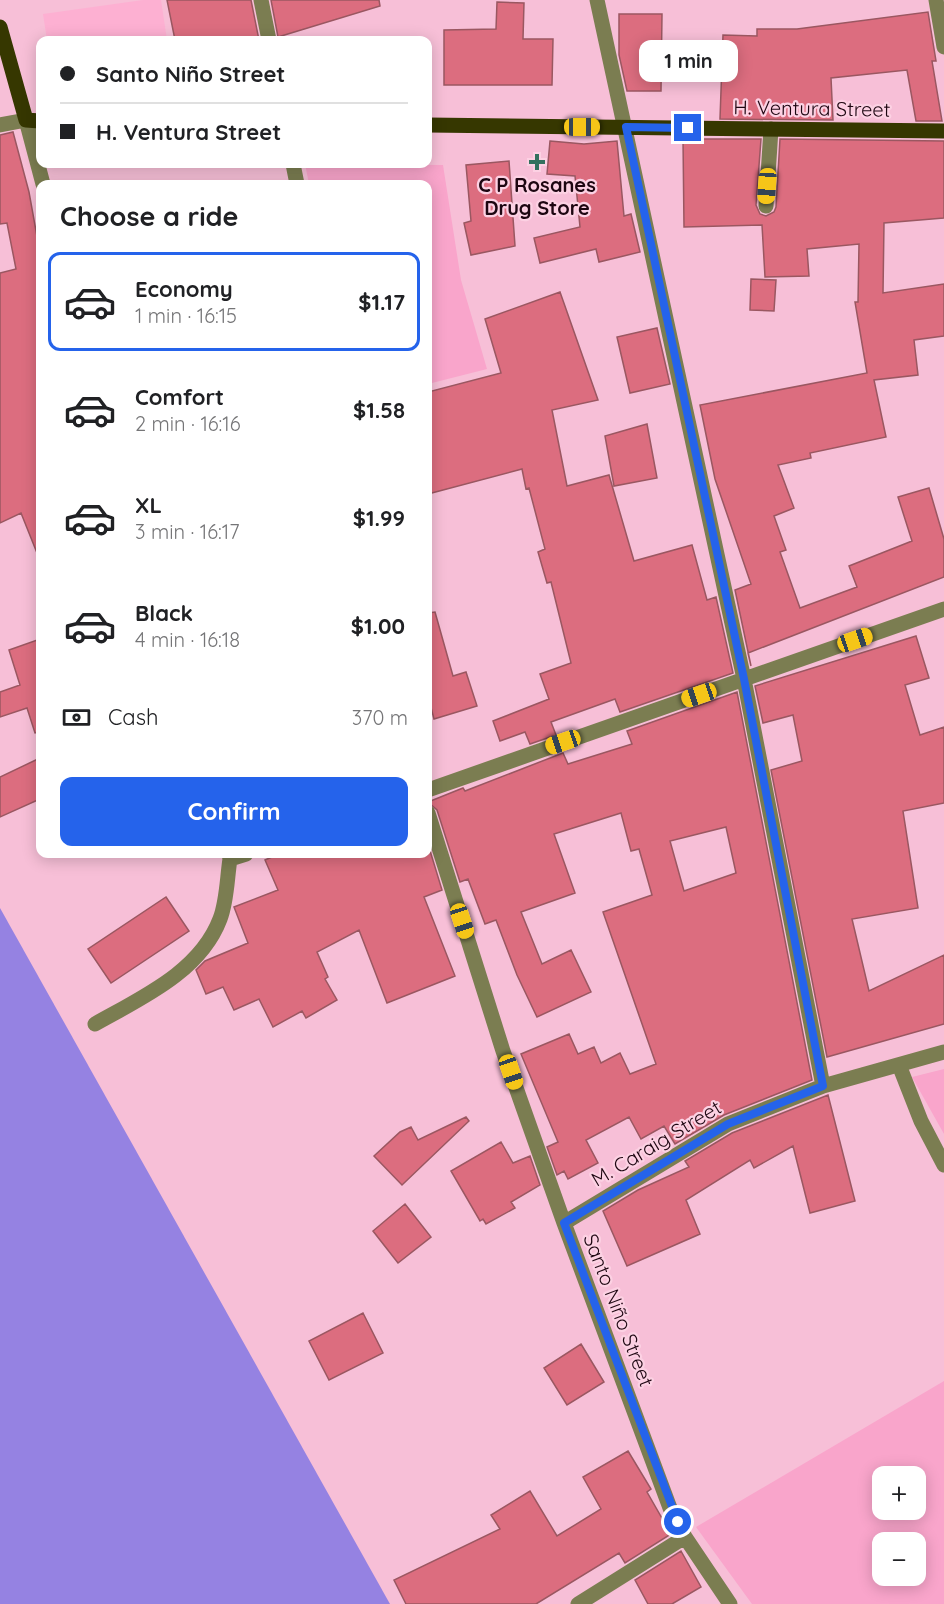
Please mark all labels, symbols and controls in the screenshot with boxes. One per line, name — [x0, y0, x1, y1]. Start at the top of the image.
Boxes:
callout: 1 min — [638, 41, 738, 83]
text: 1 min — [664, 48, 713, 73]
text: Santo Niño Street — [96, 60, 285, 88]
street label: H. Ventura Street — [733, 94, 891, 122]
route end — [674, 114, 701, 141]
text: H. Ventura Street — [96, 118, 281, 146]
car — [564, 118, 600, 136]
marker: C P Rosanes Drug Store — [530, 155, 544, 169]
car — [757, 167, 777, 205]
place label: C P Rosanes Drug Store — [478, 172, 596, 220]
text: Choose a ride — [60, 199, 238, 233]
icon: car — [63, 275, 117, 329]
text: Economy — [135, 275, 233, 303]
text: $1.17 — [358, 288, 405, 316]
text: 1 min · 16:15 — [135, 303, 237, 328]
icon: car — [63, 383, 117, 437]
text: Comfort — [135, 383, 224, 411]
text: $1.58 — [353, 396, 405, 424]
text: 2 min · 16:16 — [135, 411, 241, 436]
icon: car — [63, 491, 117, 545]
text: XL — [135, 491, 162, 519]
text: $1.99 — [353, 504, 405, 532]
text: 3 min · 16:17 — [135, 519, 239, 544]
icon: car — [63, 599, 117, 653]
text: Black — [135, 599, 193, 627]
text: $1.00 — [351, 612, 405, 640]
car — [835, 626, 875, 654]
text: 4 min · 16:18 — [135, 627, 240, 652]
car — [679, 681, 719, 709]
icon: cash — [60, 701, 93, 734]
text: Cash — [108, 703, 159, 731]
text: 370 m — [352, 705, 408, 730]
car — [543, 728, 583, 756]
button: Confirm — [60, 777, 408, 846]
car — [448, 901, 476, 941]
car — [497, 1052, 525, 1092]
street label: M. Caraig Street — [586, 1094, 726, 1192]
street label: Santo Niño Street — [578, 1230, 660, 1390]
map controls — [872, 1466, 926, 1586]
button: + — [872, 1466, 926, 1520]
route start — [664, 1508, 691, 1535]
button: − — [872, 1532, 926, 1586]

